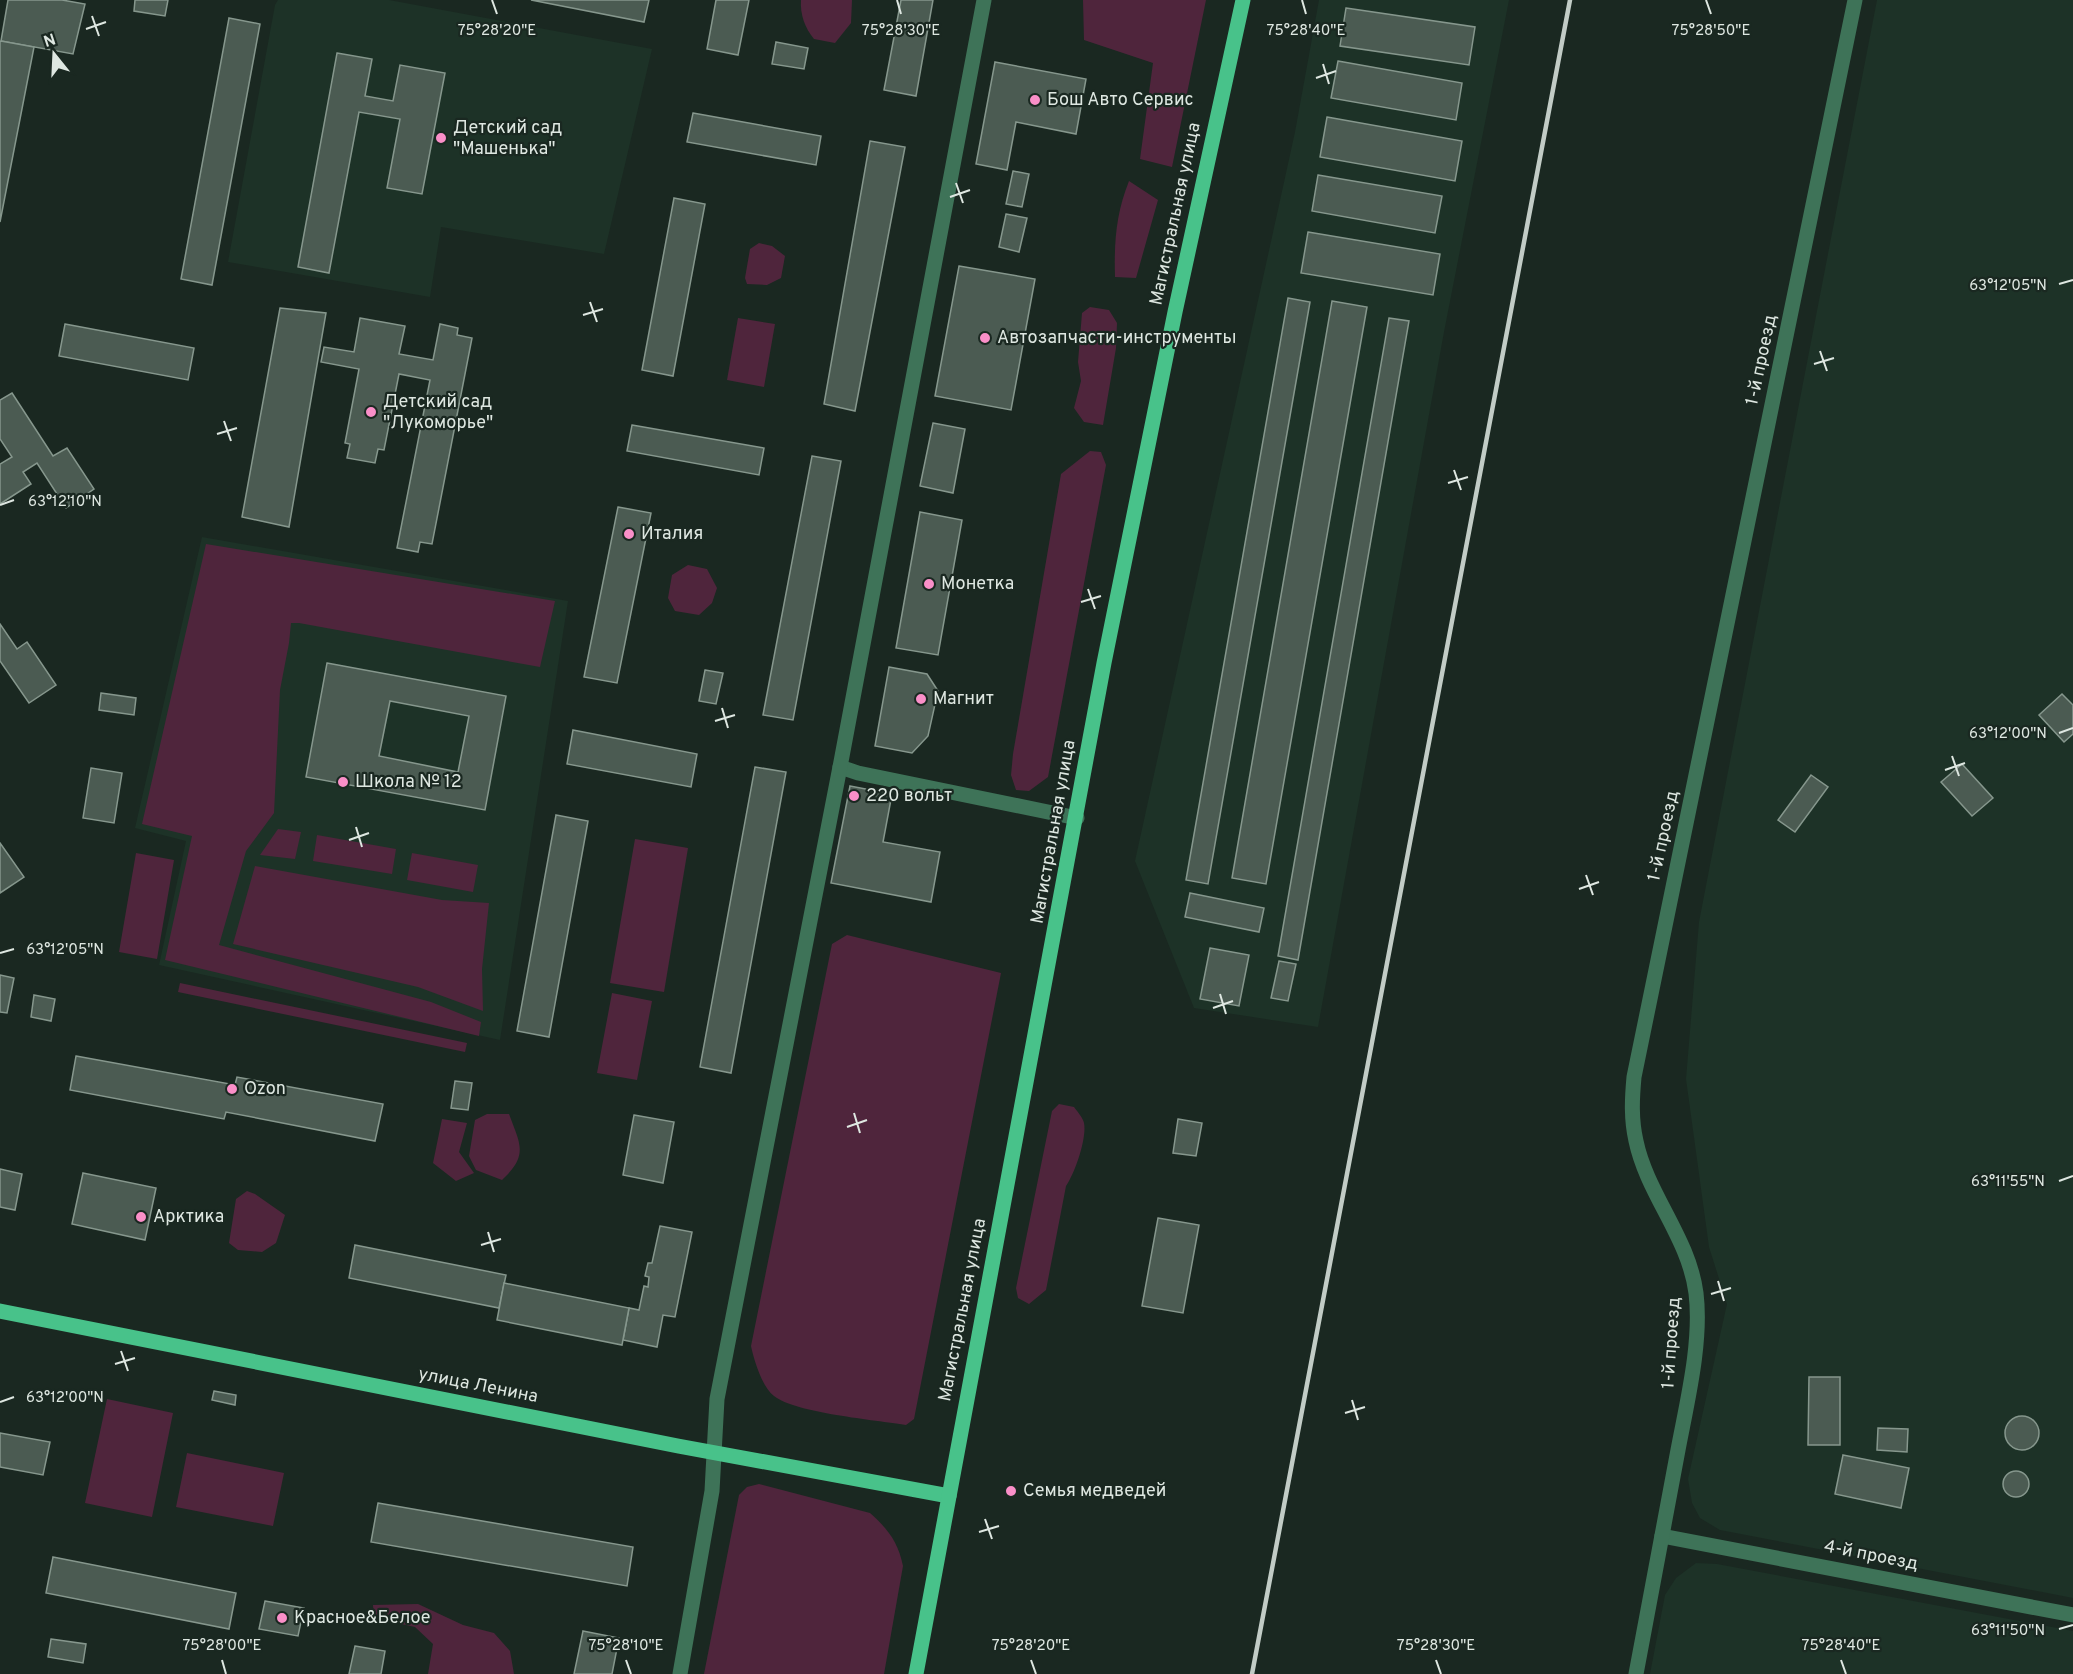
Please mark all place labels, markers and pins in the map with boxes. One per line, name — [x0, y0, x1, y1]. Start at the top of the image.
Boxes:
place label: Бош Авто Сервис — [1047, 89, 1194, 112]
marker: Бош Авто Сервис — [1028, 93, 1042, 107]
place label: Детский сад "Машенька" — [453, 117, 562, 161]
marker: Детский сад "Машенька" — [434, 131, 448, 145]
place label: Автозапчасти-инструменты — [997, 327, 1236, 350]
marker: Автозапчасти-инструменты — [978, 331, 992, 345]
place label: Детский сад "Лукоморье" — [383, 391, 493, 435]
marker: Детский сад "Лукоморье" — [364, 405, 378, 419]
place label: Италия — [641, 523, 703, 546]
marker: Италия — [622, 527, 636, 541]
place label: Монетка — [941, 573, 1014, 596]
marker: Монетка — [922, 577, 936, 591]
place label: Магнит — [933, 688, 994, 711]
marker: Магнит — [914, 692, 928, 706]
place label: Школа № 12 — [355, 771, 462, 794]
marker: Школа № 12 — [336, 775, 350, 789]
place label: 220 вольт — [866, 785, 952, 808]
marker: 220 вольт — [847, 789, 861, 803]
place label: Ozon — [244, 1078, 286, 1101]
marker: Ozon — [225, 1082, 239, 1096]
place label: Арктика — [153, 1206, 224, 1229]
marker: Арктика — [134, 1210, 148, 1224]
place label: Семья медведей — [1023, 1480, 1166, 1503]
marker: Семья медведей — [1004, 1484, 1018, 1498]
place label: Красное&Белое — [294, 1607, 430, 1630]
marker: Красное&Белое — [275, 1611, 289, 1625]

